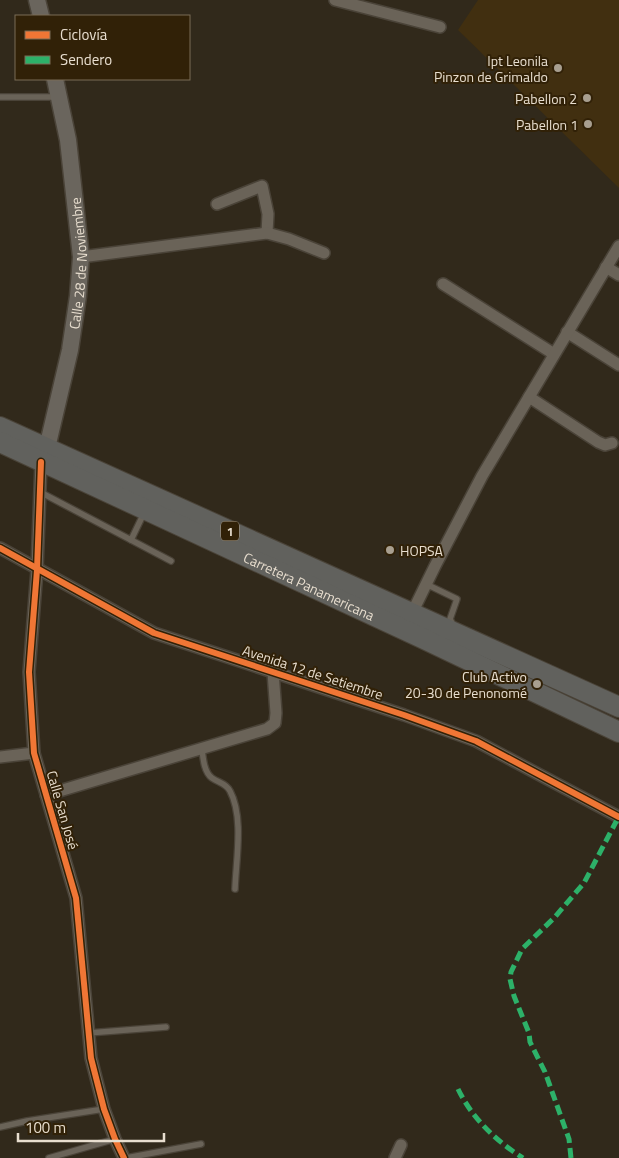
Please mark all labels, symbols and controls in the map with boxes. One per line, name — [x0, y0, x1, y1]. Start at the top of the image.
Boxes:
legend — [15, 15, 190, 80]
text: Ciclovía — [60, 23, 108, 46]
text: Sendero — [60, 48, 112, 71]
place label: Ipt Leonila Pinzon de Grimaldo — [434, 50, 548, 87]
marker: Ipt Leonila Pinzon de Grimaldo — [552, 62, 564, 74]
place label: Pabellon 2 — [515, 88, 577, 109]
marker: Pabellon 2 — [581, 92, 593, 104]
place label: Pabellon 1 — [516, 114, 578, 135]
marker: Pabellon 1 — [582, 118, 594, 130]
street label: Calle 28 de Noviembre — [63, 197, 92, 330]
road number: 1 — [221, 522, 239, 540]
place label: HOPSA — [400, 540, 443, 561]
marker: HOPSA — [384, 544, 396, 556]
street label: Carretera Panamericana — [240, 546, 378, 625]
street label: Avenida 12 de Setiembre — [240, 639, 386, 705]
place label: Club Activo 20-30 de Penonomé — [405, 666, 527, 703]
marker: Club Activo 20-30 de Penonomé — [531, 678, 543, 690]
street label: Calle San José — [42, 768, 84, 852]
scale bar — [18, 1110, 164, 1142]
text: 100 m — [25, 1116, 66, 1139]

